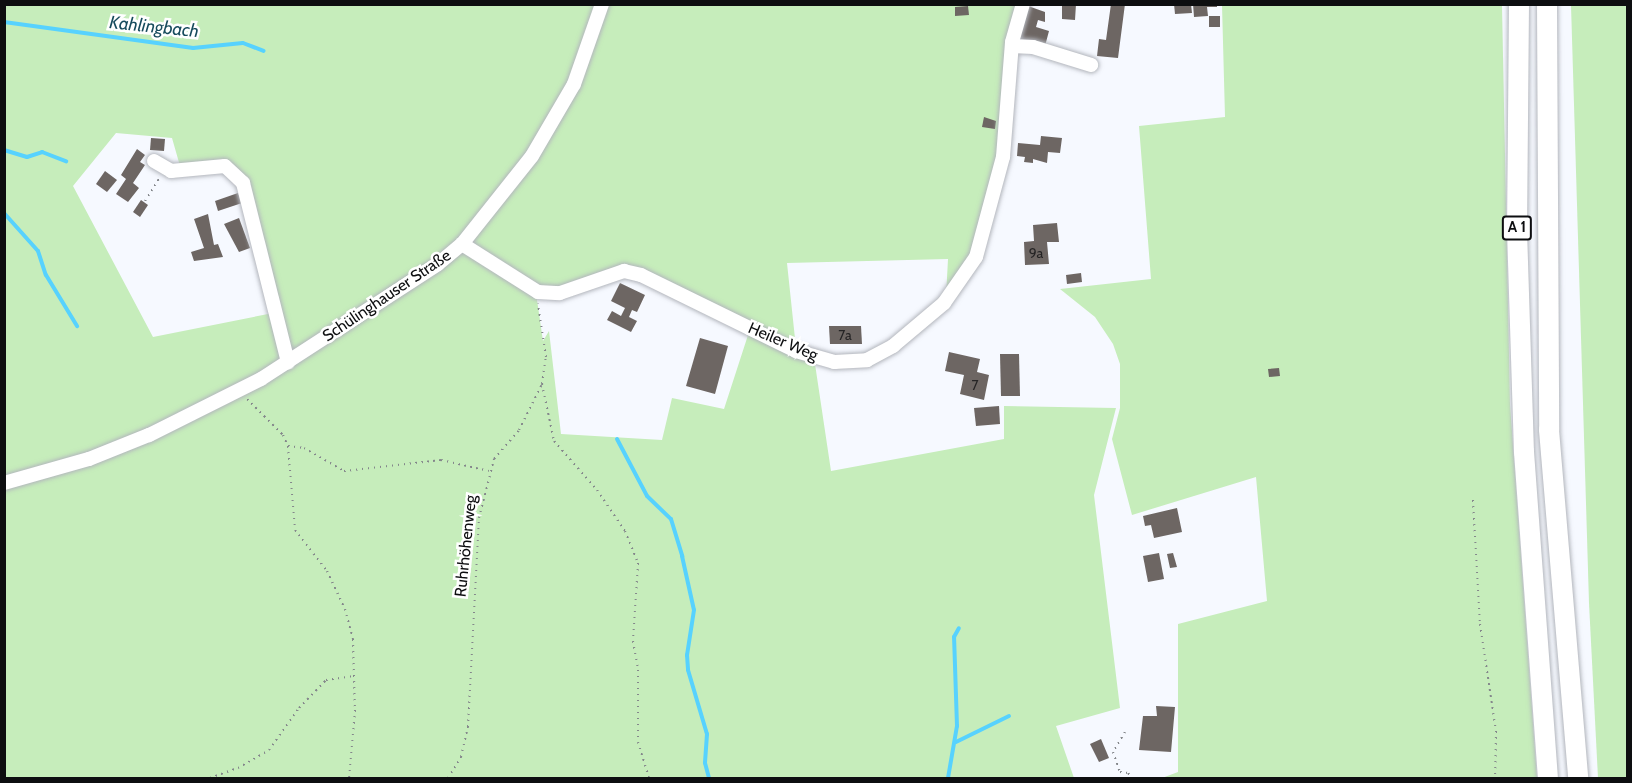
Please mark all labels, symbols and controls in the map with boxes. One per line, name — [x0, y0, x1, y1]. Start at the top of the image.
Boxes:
water label: Kahlingbach — [108, 12, 200, 42]
road number: A 1 — [1500, 216, 1534, 240]
house number: 9a — [1029, 245, 1043, 261]
street label: Schülinghauser Straße — [319, 246, 455, 346]
street label: Heiler Weg — [745, 319, 821, 365]
house number: 7a — [838, 327, 852, 343]
house number: 7 — [971, 377, 979, 393]
street label: Ruhrhöhenweg — [451, 494, 481, 598]

